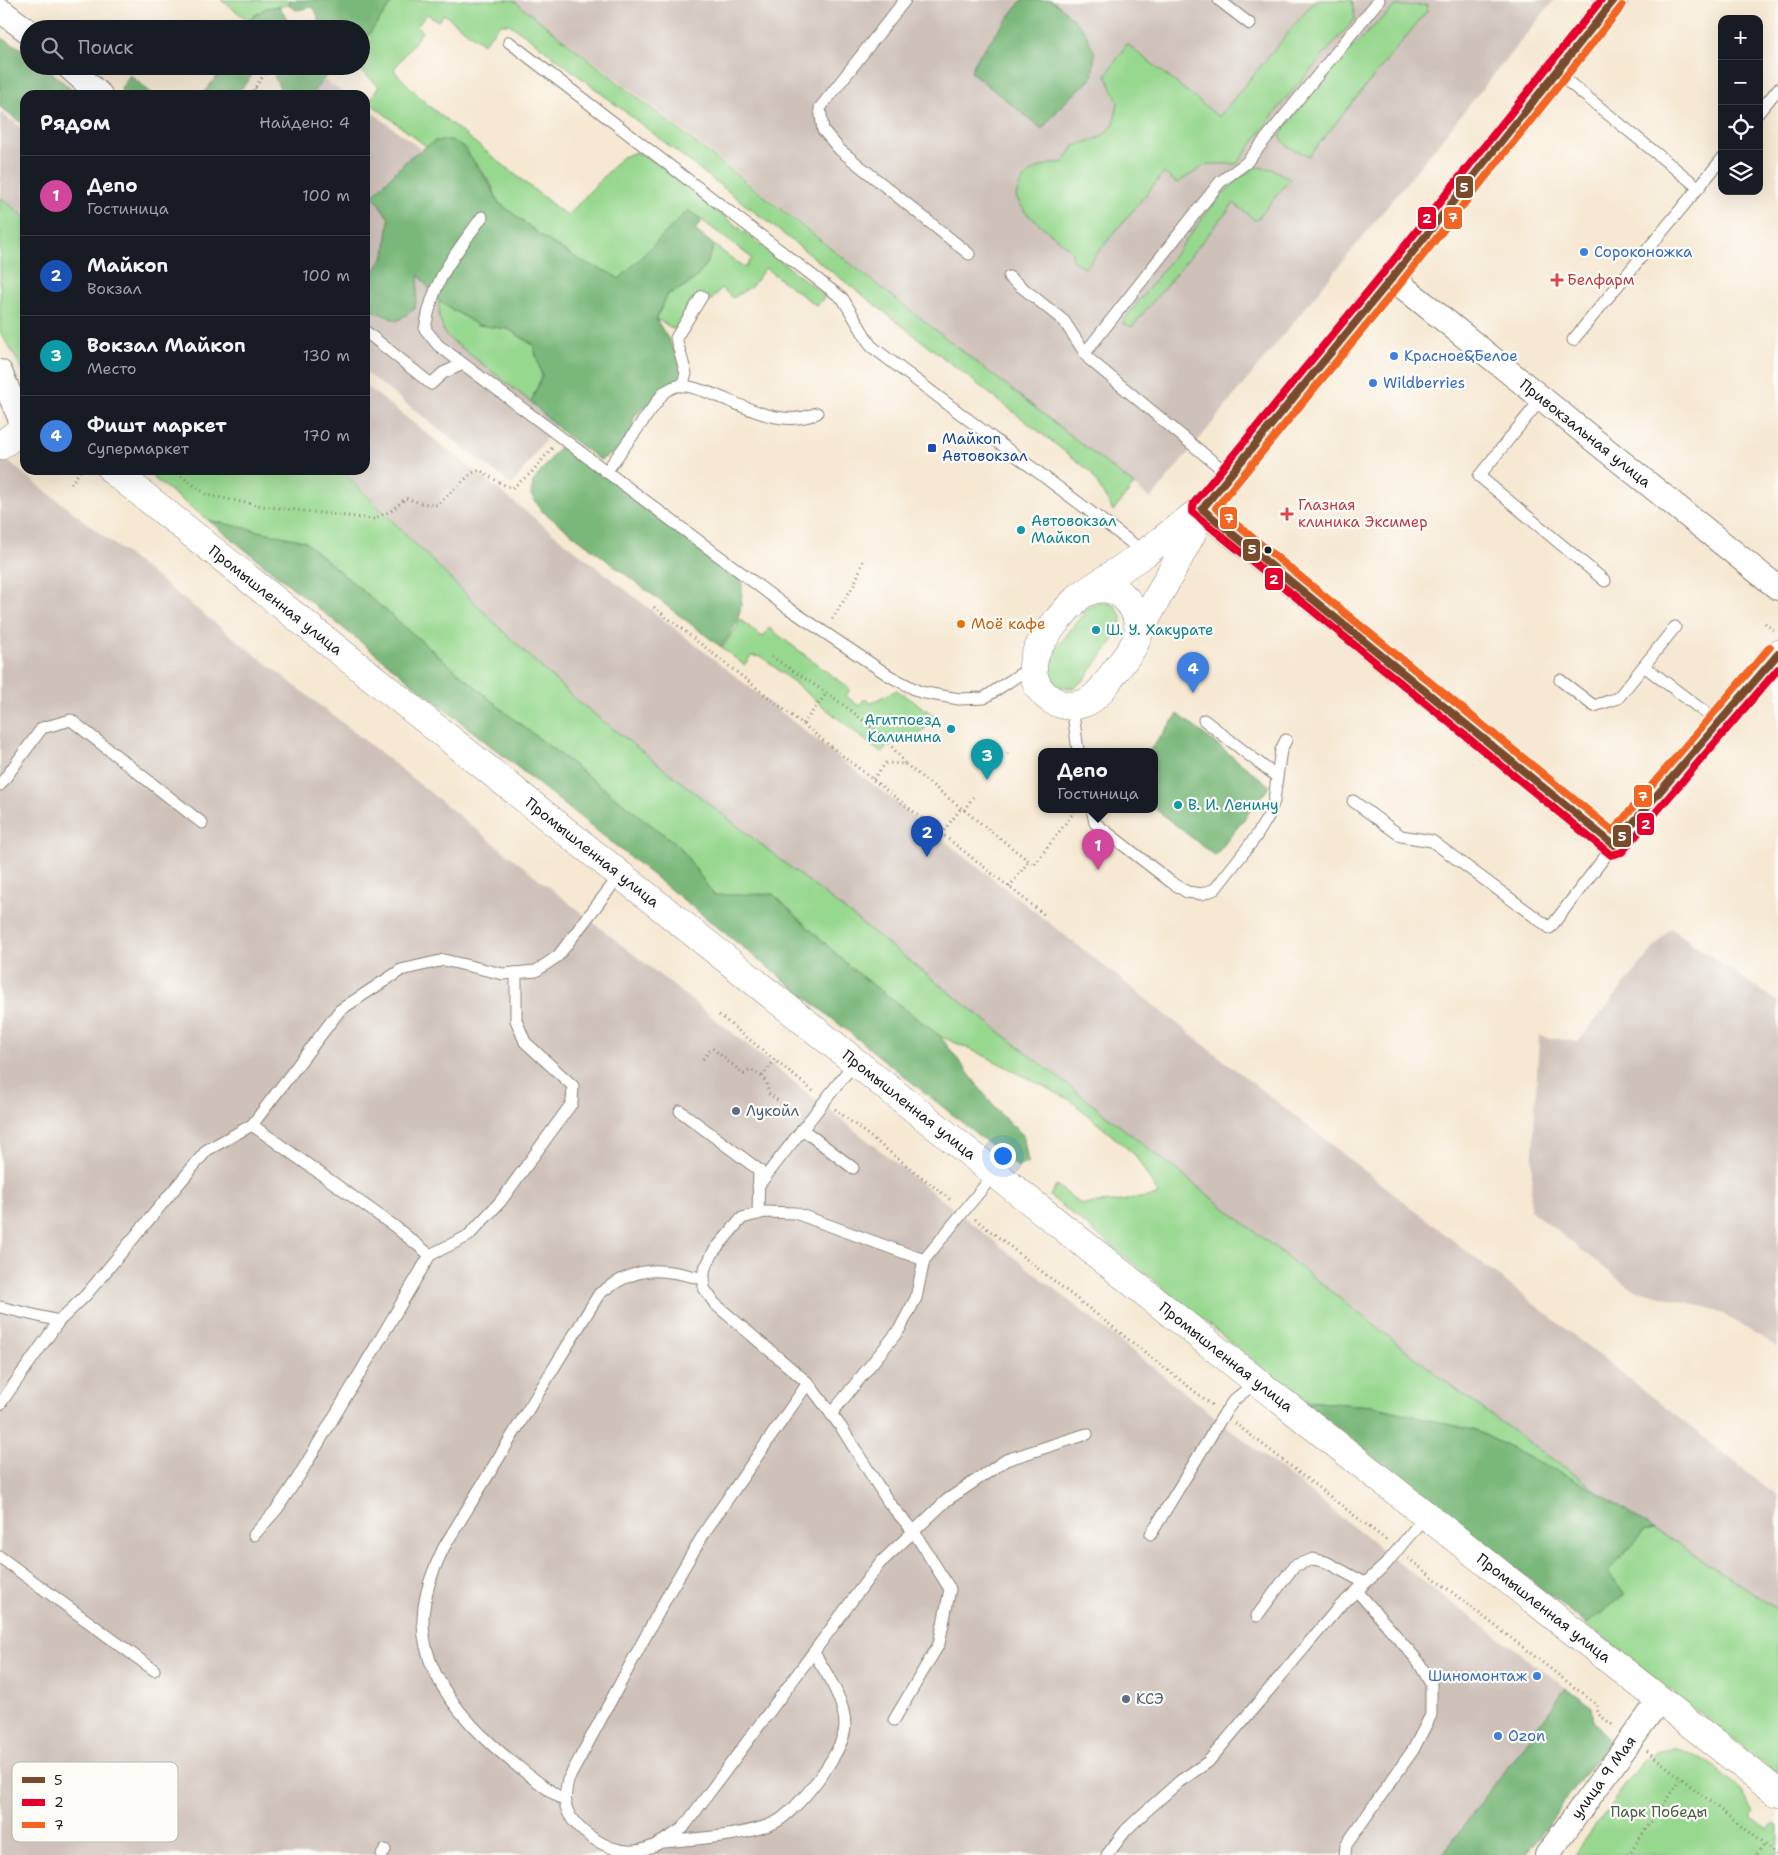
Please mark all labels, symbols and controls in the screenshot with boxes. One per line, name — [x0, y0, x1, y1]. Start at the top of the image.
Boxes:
map controls — [1718, 15, 1763, 195]
button: + — [1718, 15, 1763, 60]
search box — [20, 20, 370, 75]
icon: search — [38, 34, 66, 62]
text: Поиск — [78, 35, 133, 60]
button: − — [1718, 60, 1763, 105]
button: locate — [1718, 105, 1763, 150]
text: Рядом — [40, 109, 110, 137]
text: Найдено: 4 — [259, 112, 350, 133]
button: layers — [1718, 150, 1763, 195]
text: Депо — [87, 173, 138, 198]
line badge: 5 — [1455, 175, 1474, 199]
text: 5 — [1460, 178, 1469, 196]
text: 1 — [52, 185, 60, 206]
text: 100 m — [302, 185, 350, 206]
text: Гостиница — [87, 198, 169, 219]
line badge: 2 — [1417, 206, 1437, 230]
line badge: 7 — [1443, 206, 1463, 230]
text: 7 — [1448, 208, 1458, 226]
text: 2 — [1422, 209, 1432, 227]
place label: Сороконожка — [1594, 242, 1693, 262]
marker: Сороконожка — [1578, 246, 1590, 258]
text: Майкоп — [87, 253, 168, 278]
text: 2 — [50, 265, 62, 286]
text: 100 m — [302, 265, 350, 286]
place label: Белфарм — [1567, 270, 1635, 290]
marker: Белфарм — [1551, 274, 1563, 286]
text: Вокзал — [87, 278, 142, 299]
text: Вокзал Майкоп — [87, 333, 246, 358]
text: 3 — [50, 345, 62, 366]
text: 130 m — [303, 345, 350, 366]
place label: Красное&Белое — [1404, 346, 1518, 366]
marker: Красное&Белое — [1388, 350, 1400, 362]
text: Место — [87, 358, 137, 379]
place label: Wildberries — [1383, 373, 1465, 393]
street label: Привокзальная улица — [1516, 374, 1656, 492]
marker: Wildberries — [1367, 377, 1379, 389]
text: Фишт маркет — [87, 413, 227, 438]
text: 4 — [50, 425, 62, 446]
text: 170 m — [303, 425, 350, 446]
place label: Майкоп Автовокзал — [942, 429, 1028, 466]
text: Супермаркет — [87, 438, 189, 459]
marker: Майкоп Автовокзал — [926, 442, 938, 454]
place label: Глазная клиника Эксимер — [1298, 495, 1428, 532]
line badge: 7 — [1219, 506, 1238, 530]
marker: Глазная клиника Эксимер — [1280, 507, 1294, 521]
text: 7 — [1224, 509, 1234, 527]
place label: Автовокзал Майкоп — [1031, 511, 1117, 548]
marker: Автовокзал Майкоп — [1015, 524, 1027, 536]
line badge: 5 — [1242, 538, 1261, 562]
text: 5 — [1248, 540, 1257, 558]
street label: Промышленная улица — [204, 541, 347, 660]
unlabelled marker — [1263, 545, 1273, 555]
line badge: 2 — [1264, 567, 1284, 591]
text: 2 — [1269, 570, 1279, 588]
place label: Моё кафе — [971, 614, 1045, 634]
marker: Моё кафе — [955, 618, 967, 630]
place label: Ш. У. Хакурате — [1106, 620, 1214, 640]
marker: Ш. У. Хакурате — [1090, 624, 1102, 636]
pin: 4 — [1177, 652, 1209, 693]
place label: Агитпоезд Калинина — [864, 710, 942, 747]
marker: Агитпоезд Калинина — [945, 723, 957, 735]
pin: 3 — [971, 739, 1003, 780]
popup — [1038, 748, 1158, 813]
text: Депо — [1057, 758, 1108, 783]
text: Гостиница — [1057, 783, 1139, 804]
line badge: 7 — [1633, 784, 1653, 808]
text: 7 — [1638, 787, 1648, 805]
street label: Промышленная улица — [521, 793, 664, 912]
place label: В. И. Ленину — [1188, 795, 1279, 815]
marker: В. И. Ленину — [1172, 799, 1184, 811]
line badge: 2 — [1636, 812, 1655, 836]
text: 2 — [1641, 815, 1651, 833]
pin: 2 — [911, 816, 943, 857]
line badge: 5 — [1612, 824, 1632, 848]
text: 5 — [1618, 827, 1627, 845]
pin: 1 — [1082, 829, 1114, 870]
street label: Промышленная улица — [838, 1045, 981, 1165]
place label: Лукойл — [746, 1101, 800, 1121]
marker: Лукойл — [730, 1105, 742, 1117]
your location — [990, 1143, 1016, 1169]
street label: Промышленная улица — [1155, 1298, 1298, 1417]
street label: Промышленная улица — [1473, 1549, 1616, 1668]
place label: Шиномонтаж — [1428, 1666, 1528, 1686]
marker: Шиномонтаж — [1531, 1670, 1543, 1682]
place label: КСЭ — [1136, 1689, 1164, 1709]
marker: КСЭ — [1120, 1693, 1132, 1705]
place label: Ozon — [1508, 1726, 1545, 1746]
marker: Ozon — [1492, 1730, 1504, 1742]
street label: улица 9 Мая — [1567, 1732, 1641, 1823]
legend — [12, 1762, 178, 1842]
text: 5 — [54, 1771, 63, 1789]
text: 2 — [54, 1793, 64, 1811]
park label: Парк Победы — [1610, 1802, 1708, 1822]
text: 7 — [54, 1816, 64, 1834]

